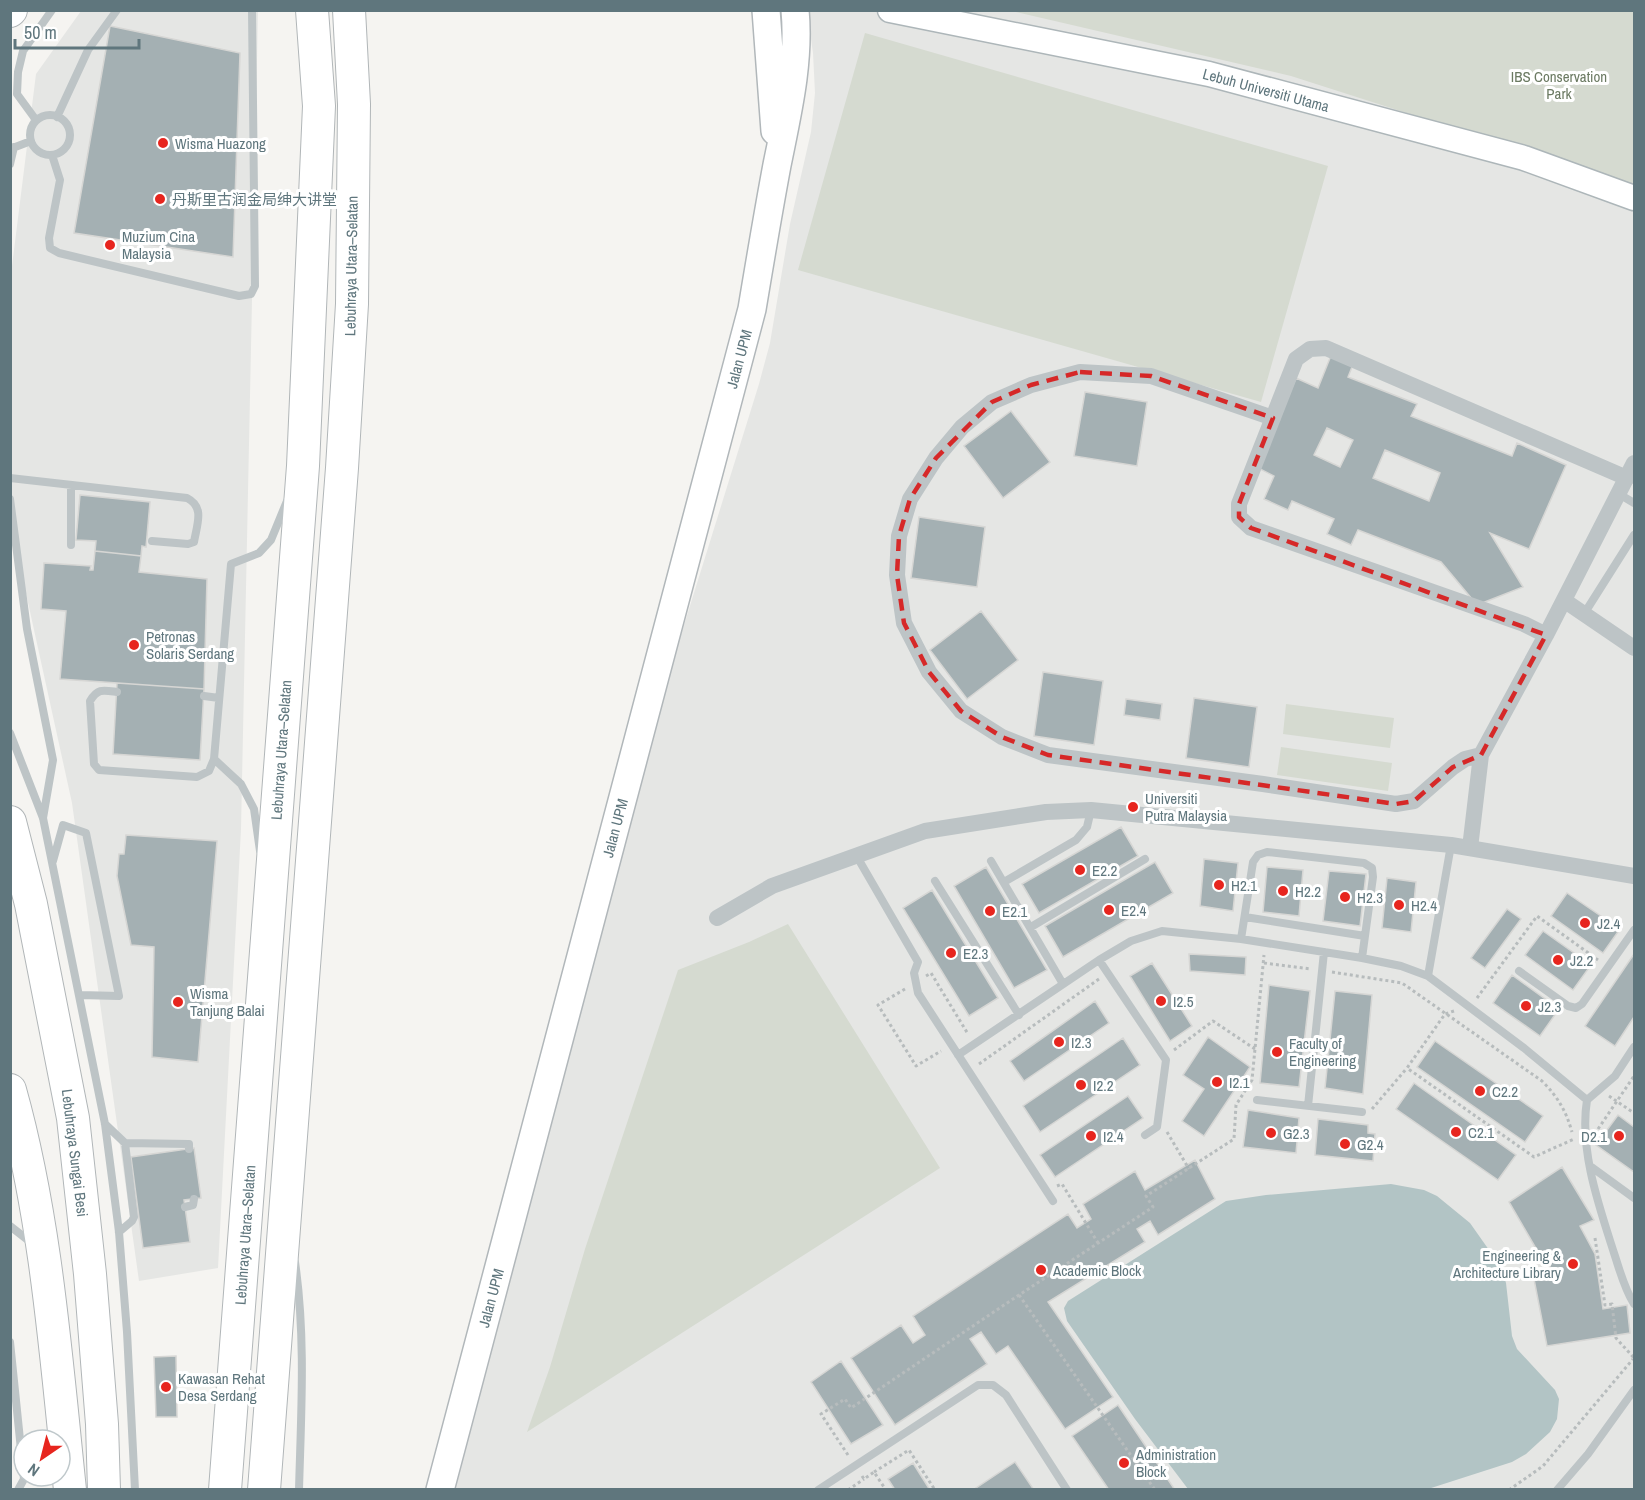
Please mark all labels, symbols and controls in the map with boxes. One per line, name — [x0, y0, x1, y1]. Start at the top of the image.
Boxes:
scale bar — [15, 12, 140, 50]
text: 50 m — [24, 20, 57, 45]
street label: Lebuh Universiti Utama — [1201, 63, 1332, 117]
park label: IBS Conservation Park — [1511, 66, 1607, 104]
place label: Wisma Huazong — [175, 133, 266, 154]
marker: Wisma Huazong — [156, 136, 170, 150]
place label: 丹斯里古润金局绅大讲堂 — [172, 189, 337, 210]
marker: 丹斯里古润金局绅大讲堂 — [153, 192, 167, 206]
street label: Lebuhraya Utara–Selatan — [339, 196, 363, 336]
place label: Muzium Cina Malaysia — [122, 226, 195, 264]
marker: Muzium Cina Malaysia — [103, 238, 117, 252]
street label: Jalan UPM — [721, 327, 757, 391]
place label: Petronas Solaris Serdang — [146, 626, 234, 664]
marker: Petronas Solaris Serdang — [127, 638, 141, 652]
street label: Lebuhraya Utara–Selatan — [266, 679, 296, 821]
place label: Universiti Putra Malaysia — [1145, 788, 1227, 826]
street label: Jalan UPM — [597, 796, 633, 860]
marker: Universiti Putra Malaysia — [1126, 800, 1140, 814]
place label: E2.2 — [1092, 860, 1117, 881]
marker: E2.2 — [1073, 863, 1087, 877]
place label: H2.1 — [1231, 875, 1257, 896]
marker: H2.1 — [1212, 878, 1226, 892]
place label: H2.2 — [1295, 881, 1321, 902]
marker: H2.2 — [1276, 884, 1290, 898]
place label: H2.3 — [1357, 887, 1383, 908]
marker: H2.3 — [1338, 890, 1352, 904]
place label: H2.4 — [1411, 895, 1437, 916]
marker: H2.4 — [1392, 898, 1406, 912]
place label: E2.4 — [1121, 900, 1146, 921]
place label: E2.1 — [1002, 901, 1027, 922]
marker: E2.4 — [1102, 903, 1116, 917]
marker: E2.1 — [983, 904, 997, 918]
place label: J2.4 — [1597, 913, 1620, 934]
marker: J2.4 — [1578, 916, 1592, 930]
place label: E2.3 — [963, 943, 988, 964]
marker: E2.3 — [944, 946, 958, 960]
place label: J2.2 — [1570, 950, 1593, 971]
marker: J2.2 — [1551, 953, 1565, 967]
place label: Wisma Tanjung Balai — [190, 983, 265, 1021]
place label: I2.5 — [1173, 991, 1194, 1012]
marker: I2.5 — [1154, 994, 1168, 1008]
marker: Wisma Tanjung Balai — [171, 995, 185, 1009]
place label: J2.3 — [1538, 996, 1561, 1017]
marker: J2.3 — [1519, 999, 1533, 1013]
place label: I2.3 — [1071, 1032, 1092, 1053]
place label: Faculty of Engineering — [1289, 1033, 1356, 1071]
marker: I2.3 — [1052, 1035, 1066, 1049]
marker: Faculty of Engineering — [1270, 1045, 1284, 1059]
place label: I2.1 — [1229, 1072, 1250, 1093]
place label: I2.2 — [1093, 1075, 1114, 1096]
marker: I2.1 — [1210, 1075, 1224, 1089]
marker: I2.2 — [1074, 1078, 1088, 1092]
place label: C2.2 — [1492, 1081, 1518, 1102]
marker: C2.2 — [1473, 1084, 1487, 1098]
street label: Lebuhraya Sungai Besi — [57, 1088, 93, 1218]
place label: C2.1 — [1468, 1122, 1494, 1143]
place label: G2.3 — [1283, 1123, 1310, 1144]
marker: C2.1 — [1449, 1125, 1463, 1139]
place label: I2.4 — [1103, 1126, 1124, 1147]
marker: G2.3 — [1264, 1126, 1278, 1140]
place label: D2.1 — [1581, 1126, 1607, 1147]
marker: I2.4 — [1084, 1129, 1098, 1143]
marker: D2.1 — [1612, 1129, 1626, 1143]
place label: G2.4 — [1357, 1134, 1384, 1155]
marker: G2.4 — [1338, 1137, 1352, 1151]
street label: Lebuhraya Utara–Selatan — [230, 1164, 260, 1306]
place label: Engineering & Architecture Library — [1452, 1245, 1562, 1283]
marker: Engineering & Architecture Library — [1566, 1257, 1580, 1271]
place label: Academic Block — [1052, 1260, 1142, 1281]
marker: Academic Block — [1034, 1263, 1048, 1277]
street label: Jalan UPM — [473, 1266, 509, 1330]
place label: Kawasan Rehat Desa Serdang — [178, 1368, 265, 1406]
marker: Kawasan Rehat Desa Serdang — [159, 1380, 173, 1394]
north arrow — [12, 1428, 72, 1488]
place label: Administration Block — [1135, 1444, 1216, 1482]
marker: Administration Block — [1117, 1456, 1131, 1470]
text: N — [23, 1459, 44, 1482]

